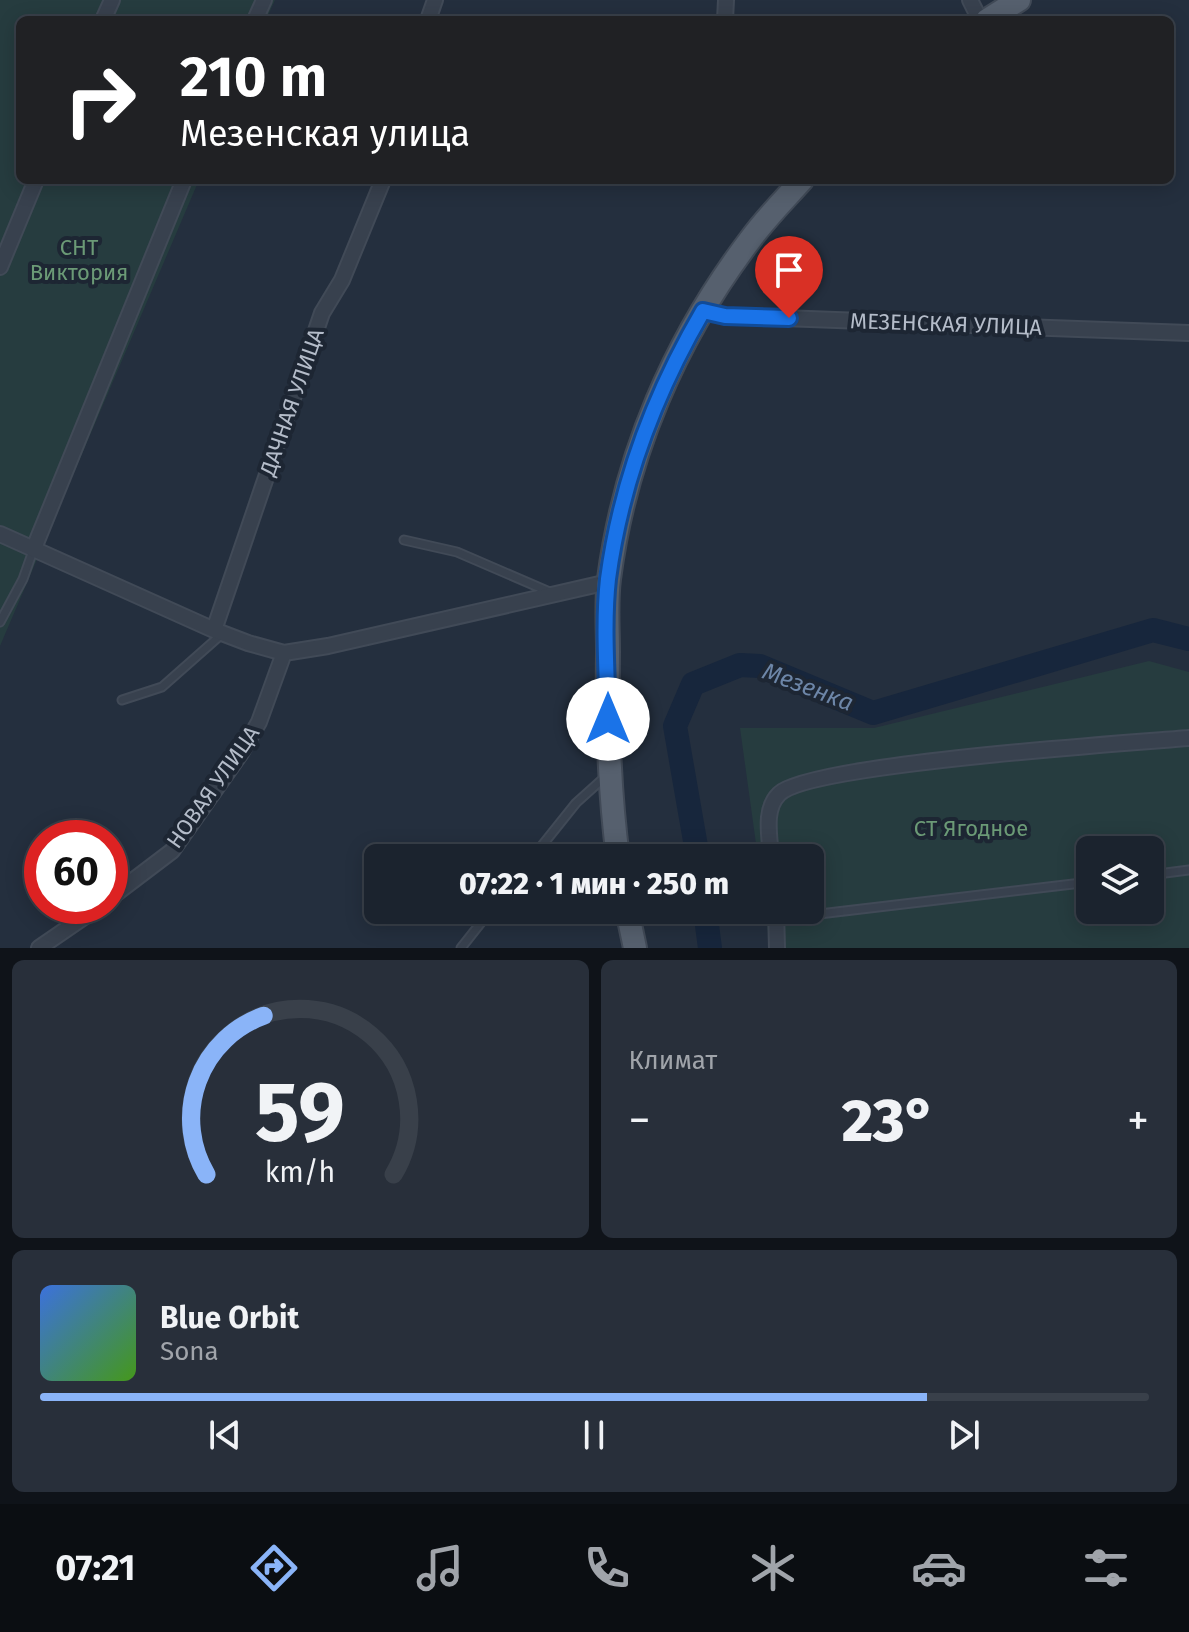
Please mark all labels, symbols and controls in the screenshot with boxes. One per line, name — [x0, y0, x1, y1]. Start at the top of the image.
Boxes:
text: 210 m — [180, 44, 327, 111]
icon: right — [48, 48, 152, 152]
text: Мезенская улица — [180, 112, 470, 156]
park label: СНТ Виктория — [30, 234, 128, 286]
pin — [755, 236, 823, 318]
icon: arrive — [767, 248, 811, 292]
street label: МЕЗЕНСКАЯ УЛИЦА — [850, 307, 1043, 341]
street label: ДАЧНАЯ УЛИЦА — [254, 325, 330, 480]
water label: Мезенка — [759, 657, 857, 717]
position arrow — [566, 677, 650, 761]
street label: НОВАЯ УЛИЦА — [161, 720, 265, 853]
park label: СТ Ягодное — [914, 815, 1028, 842]
speed limit sign: 60 — [24, 820, 128, 924]
map controls — [1076, 836, 1164, 924]
button: layers — [1076, 836, 1164, 924]
text: 07:22 · 1 мин · 250 m — [459, 866, 729, 902]
text: Климат — [629, 1045, 717, 1076]
text: 59 — [255, 1063, 345, 1163]
text: 23° — [842, 1085, 936, 1157]
text: − — [629, 1094, 651, 1147]
text: + — [1127, 1094, 1149, 1147]
text: km/h — [265, 1155, 336, 1190]
text: Blue Orbit — [160, 1300, 299, 1336]
text: Sona — [160, 1336, 219, 1367]
icon: previous — [203, 1413, 247, 1457]
icon: pause — [572, 1413, 616, 1457]
icon: next — [942, 1413, 986, 1457]
icon: directions — [246, 1540, 302, 1596]
icon: music — [412, 1540, 468, 1596]
icon: phone — [579, 1540, 635, 1596]
icon: climate — [745, 1540, 801, 1596]
icon: car — [911, 1540, 967, 1596]
icon: filters — [1078, 1540, 1134, 1596]
text: 07:21 — [55, 1546, 136, 1590]

